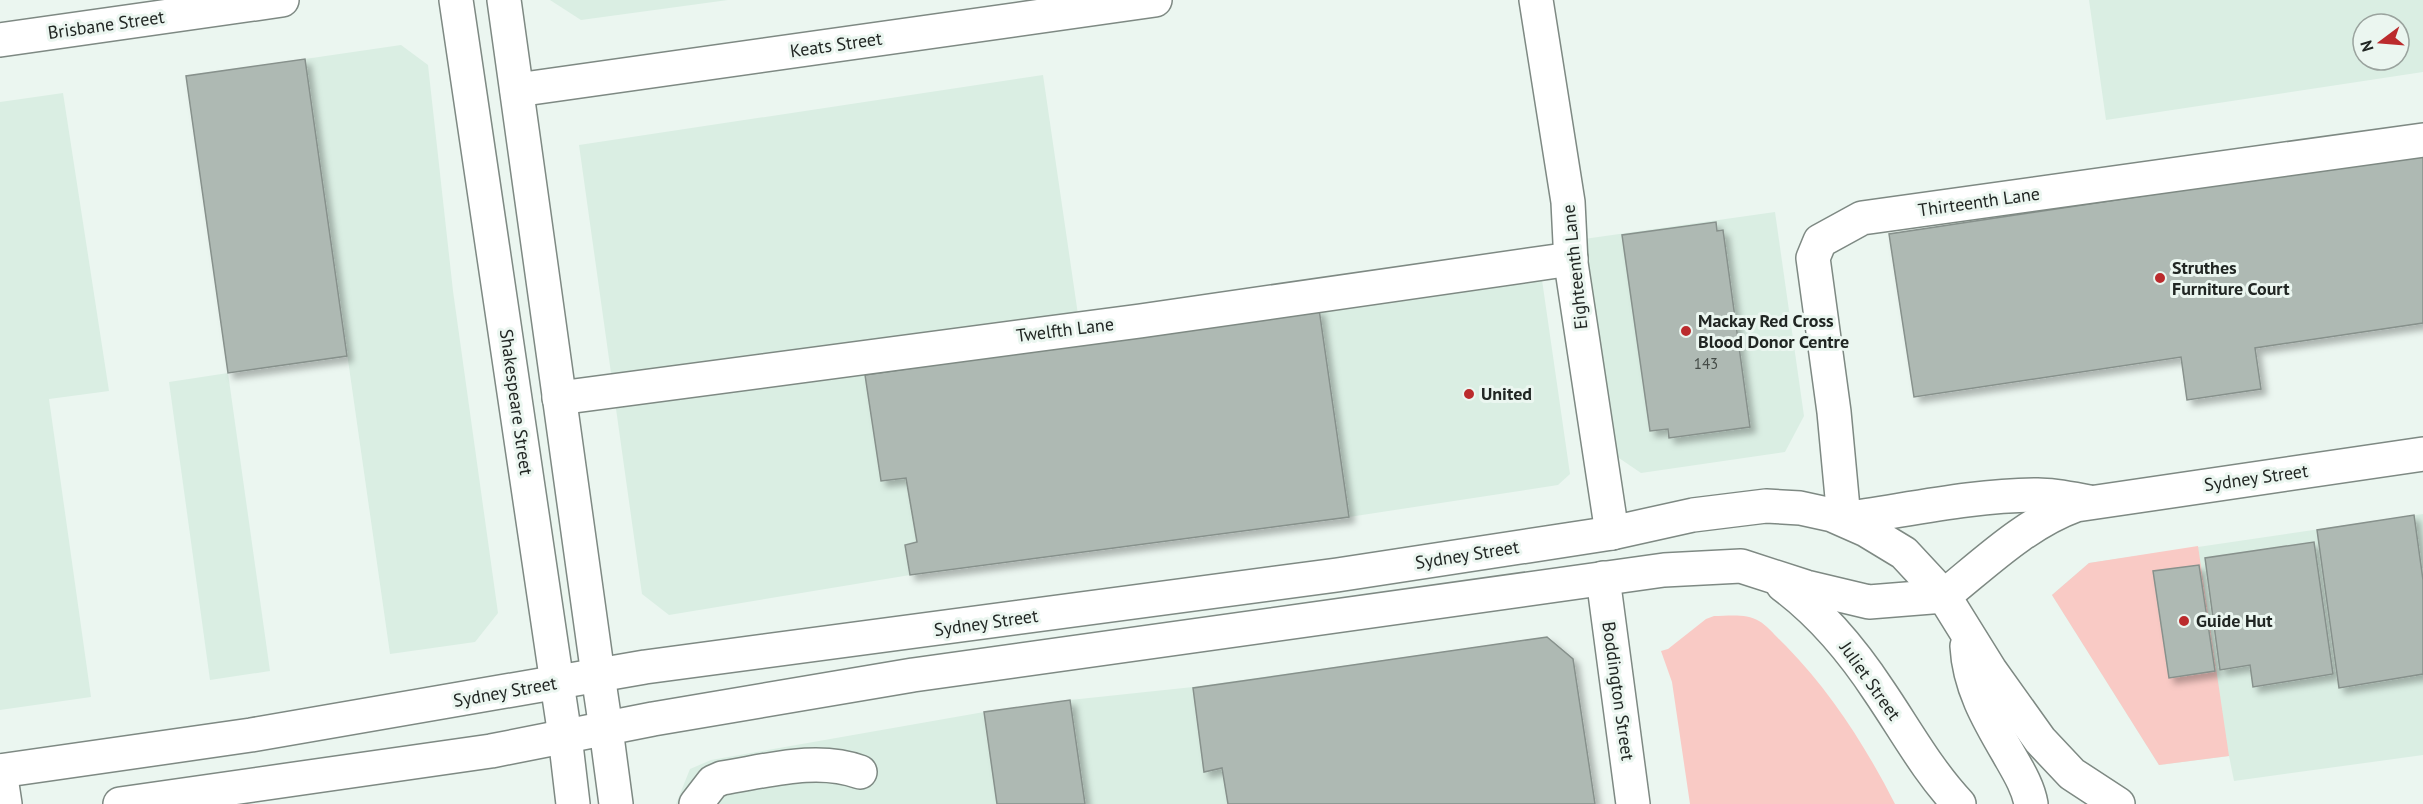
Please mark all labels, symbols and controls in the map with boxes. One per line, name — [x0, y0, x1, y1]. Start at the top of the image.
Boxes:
street label: Brisbane Street — [46, 5, 166, 44]
north arrow — [2351, 12, 2411, 72]
street label: Keats Street — [788, 27, 883, 62]
text: N — [2356, 38, 2378, 54]
street label: Thirteenth Lane — [1917, 182, 2041, 221]
street label: Eighteenth Lane — [1557, 203, 1592, 331]
place label: Struthes Furniture Court — [2172, 256, 2290, 300]
marker: Struthes Furniture Court — [2153, 271, 2167, 285]
place label: Mackay Red Cross Blood Donor Centre — [1698, 309, 1849, 353]
street label: Twelfth Lane — [1015, 312, 1115, 347]
marker: Mackay Red Cross Blood Donor Centre — [1679, 324, 1693, 338]
street label: Shakespeare Street — [495, 327, 538, 476]
house number: 143 — [1694, 354, 1718, 373]
place label: United — [1481, 382, 1532, 405]
marker: United — [1462, 387, 1476, 401]
street label: Sydney Street — [2202, 459, 2309, 496]
street label: Sydney Street — [1413, 535, 1520, 574]
street label: Sydney Street — [932, 604, 1039, 641]
place label: Guide Hut — [2196, 609, 2273, 632]
marker: Guide Hut — [2177, 614, 2191, 628]
street label: Boddington Street — [1597, 620, 1640, 762]
street label: Juliet Street — [1834, 636, 1906, 725]
street label: Sydney Street — [451, 671, 558, 712]

